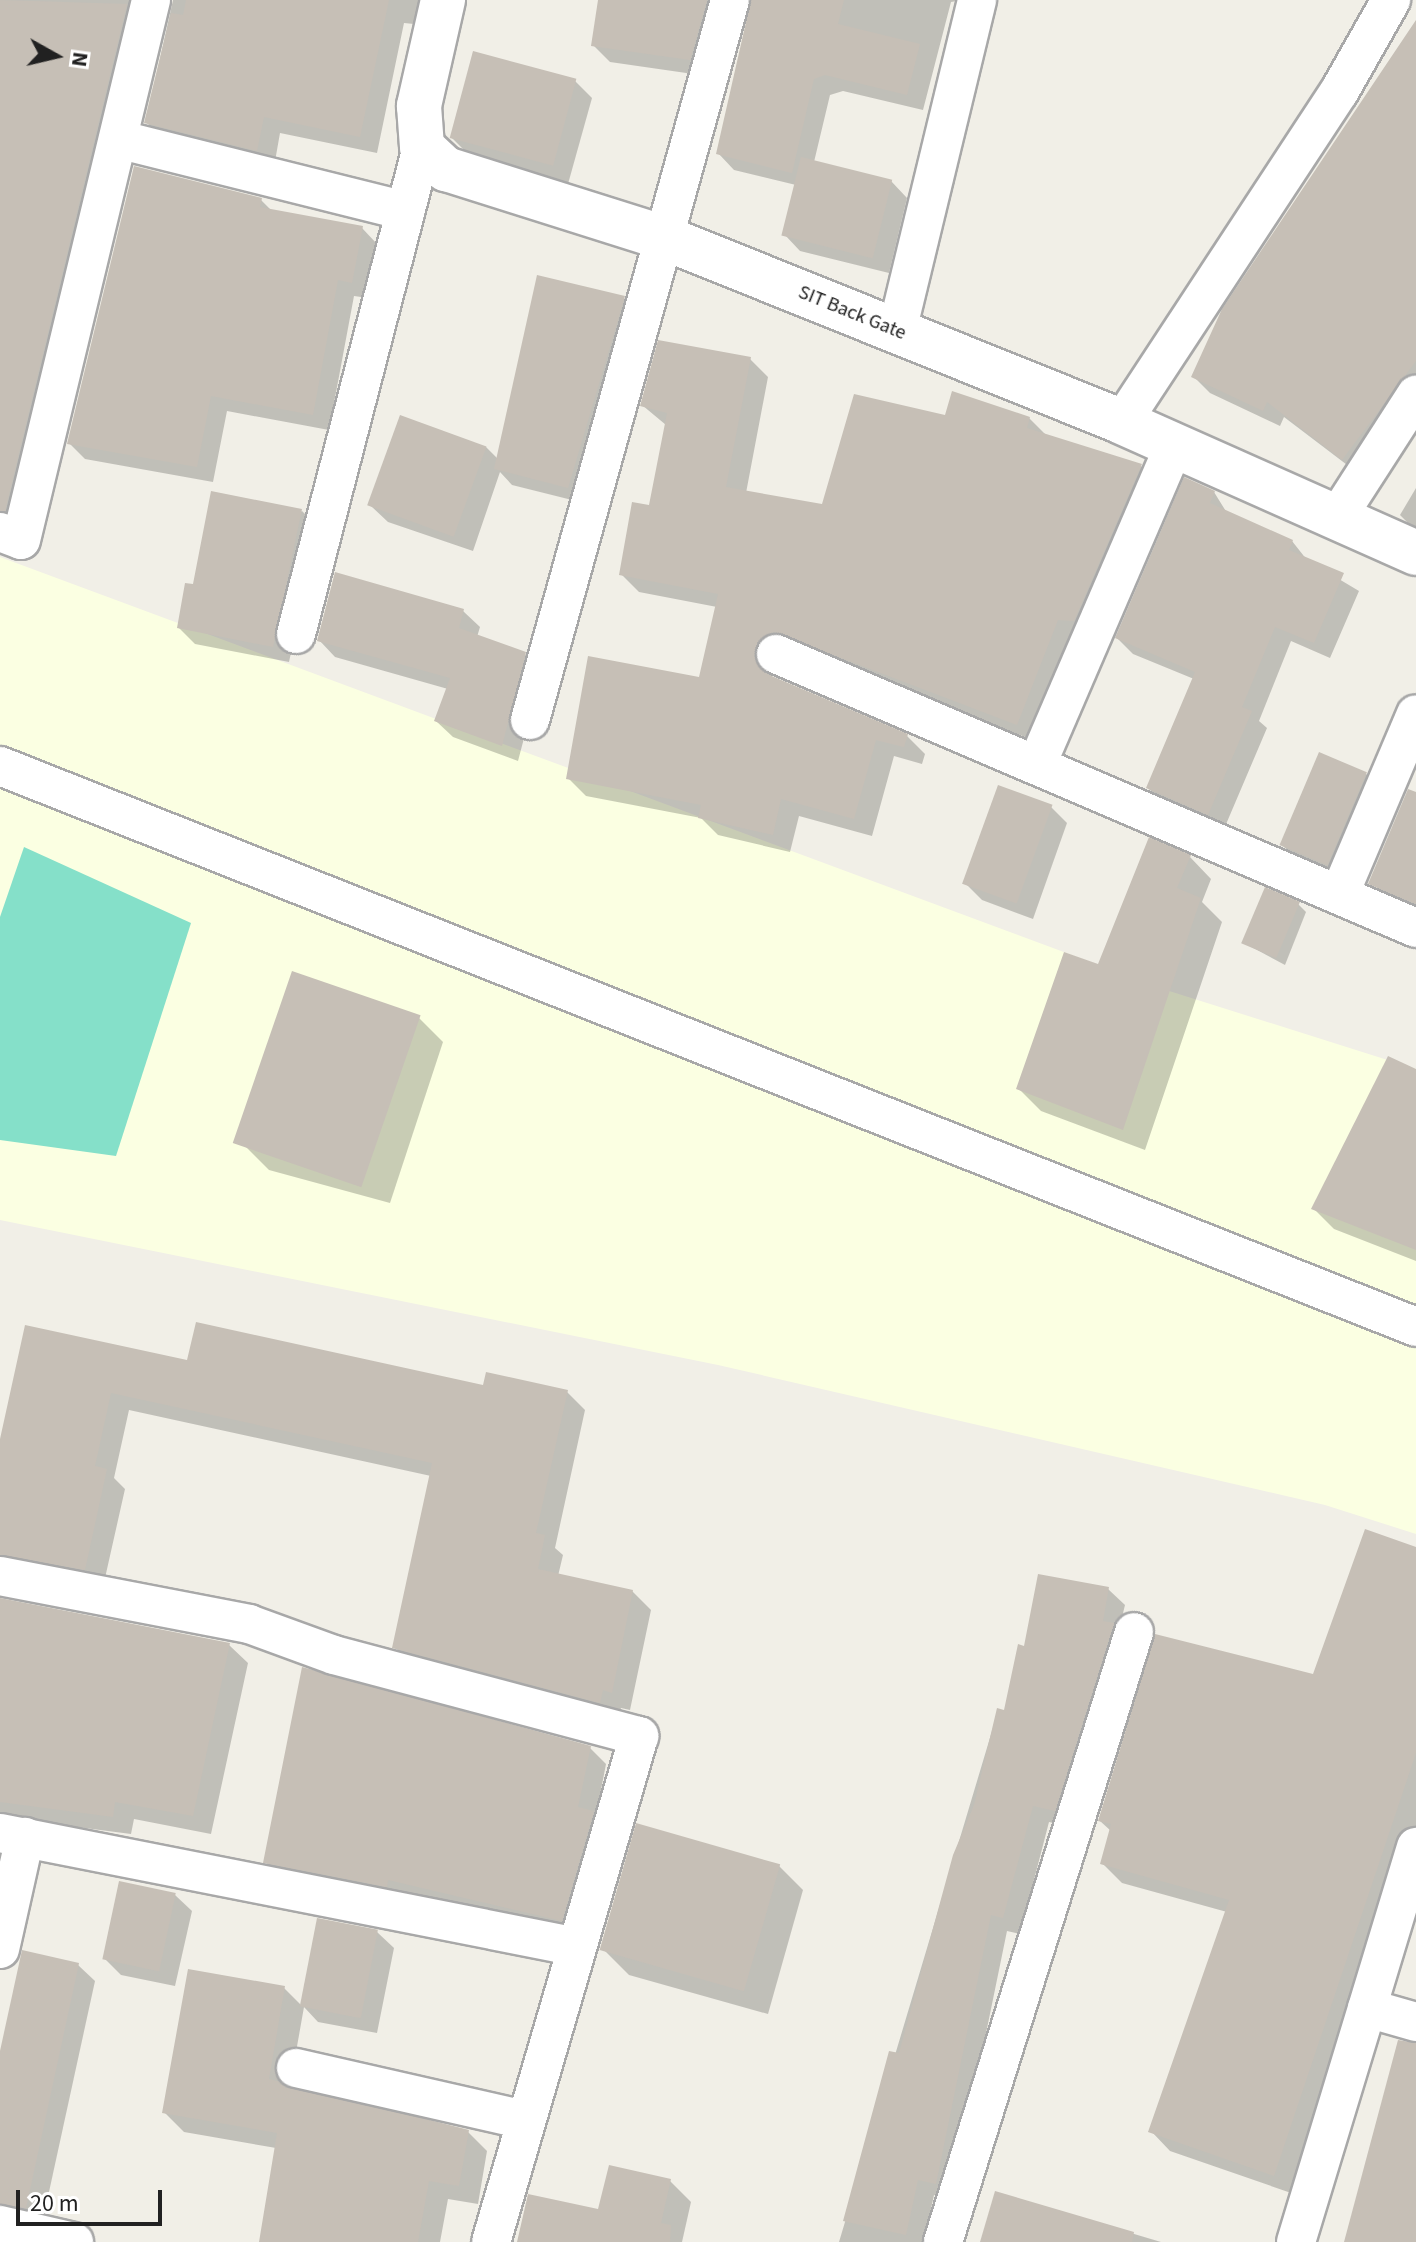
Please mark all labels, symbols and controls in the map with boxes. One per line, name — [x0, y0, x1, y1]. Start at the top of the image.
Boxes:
north arrow — [16, 16, 96, 96]
text: N — [63, 50, 97, 69]
street label: SIT Back Gate — [795, 281, 909, 345]
scale bar — [20, 2174, 166, 2224]
text: 20 m — [30, 2186, 79, 2221]

